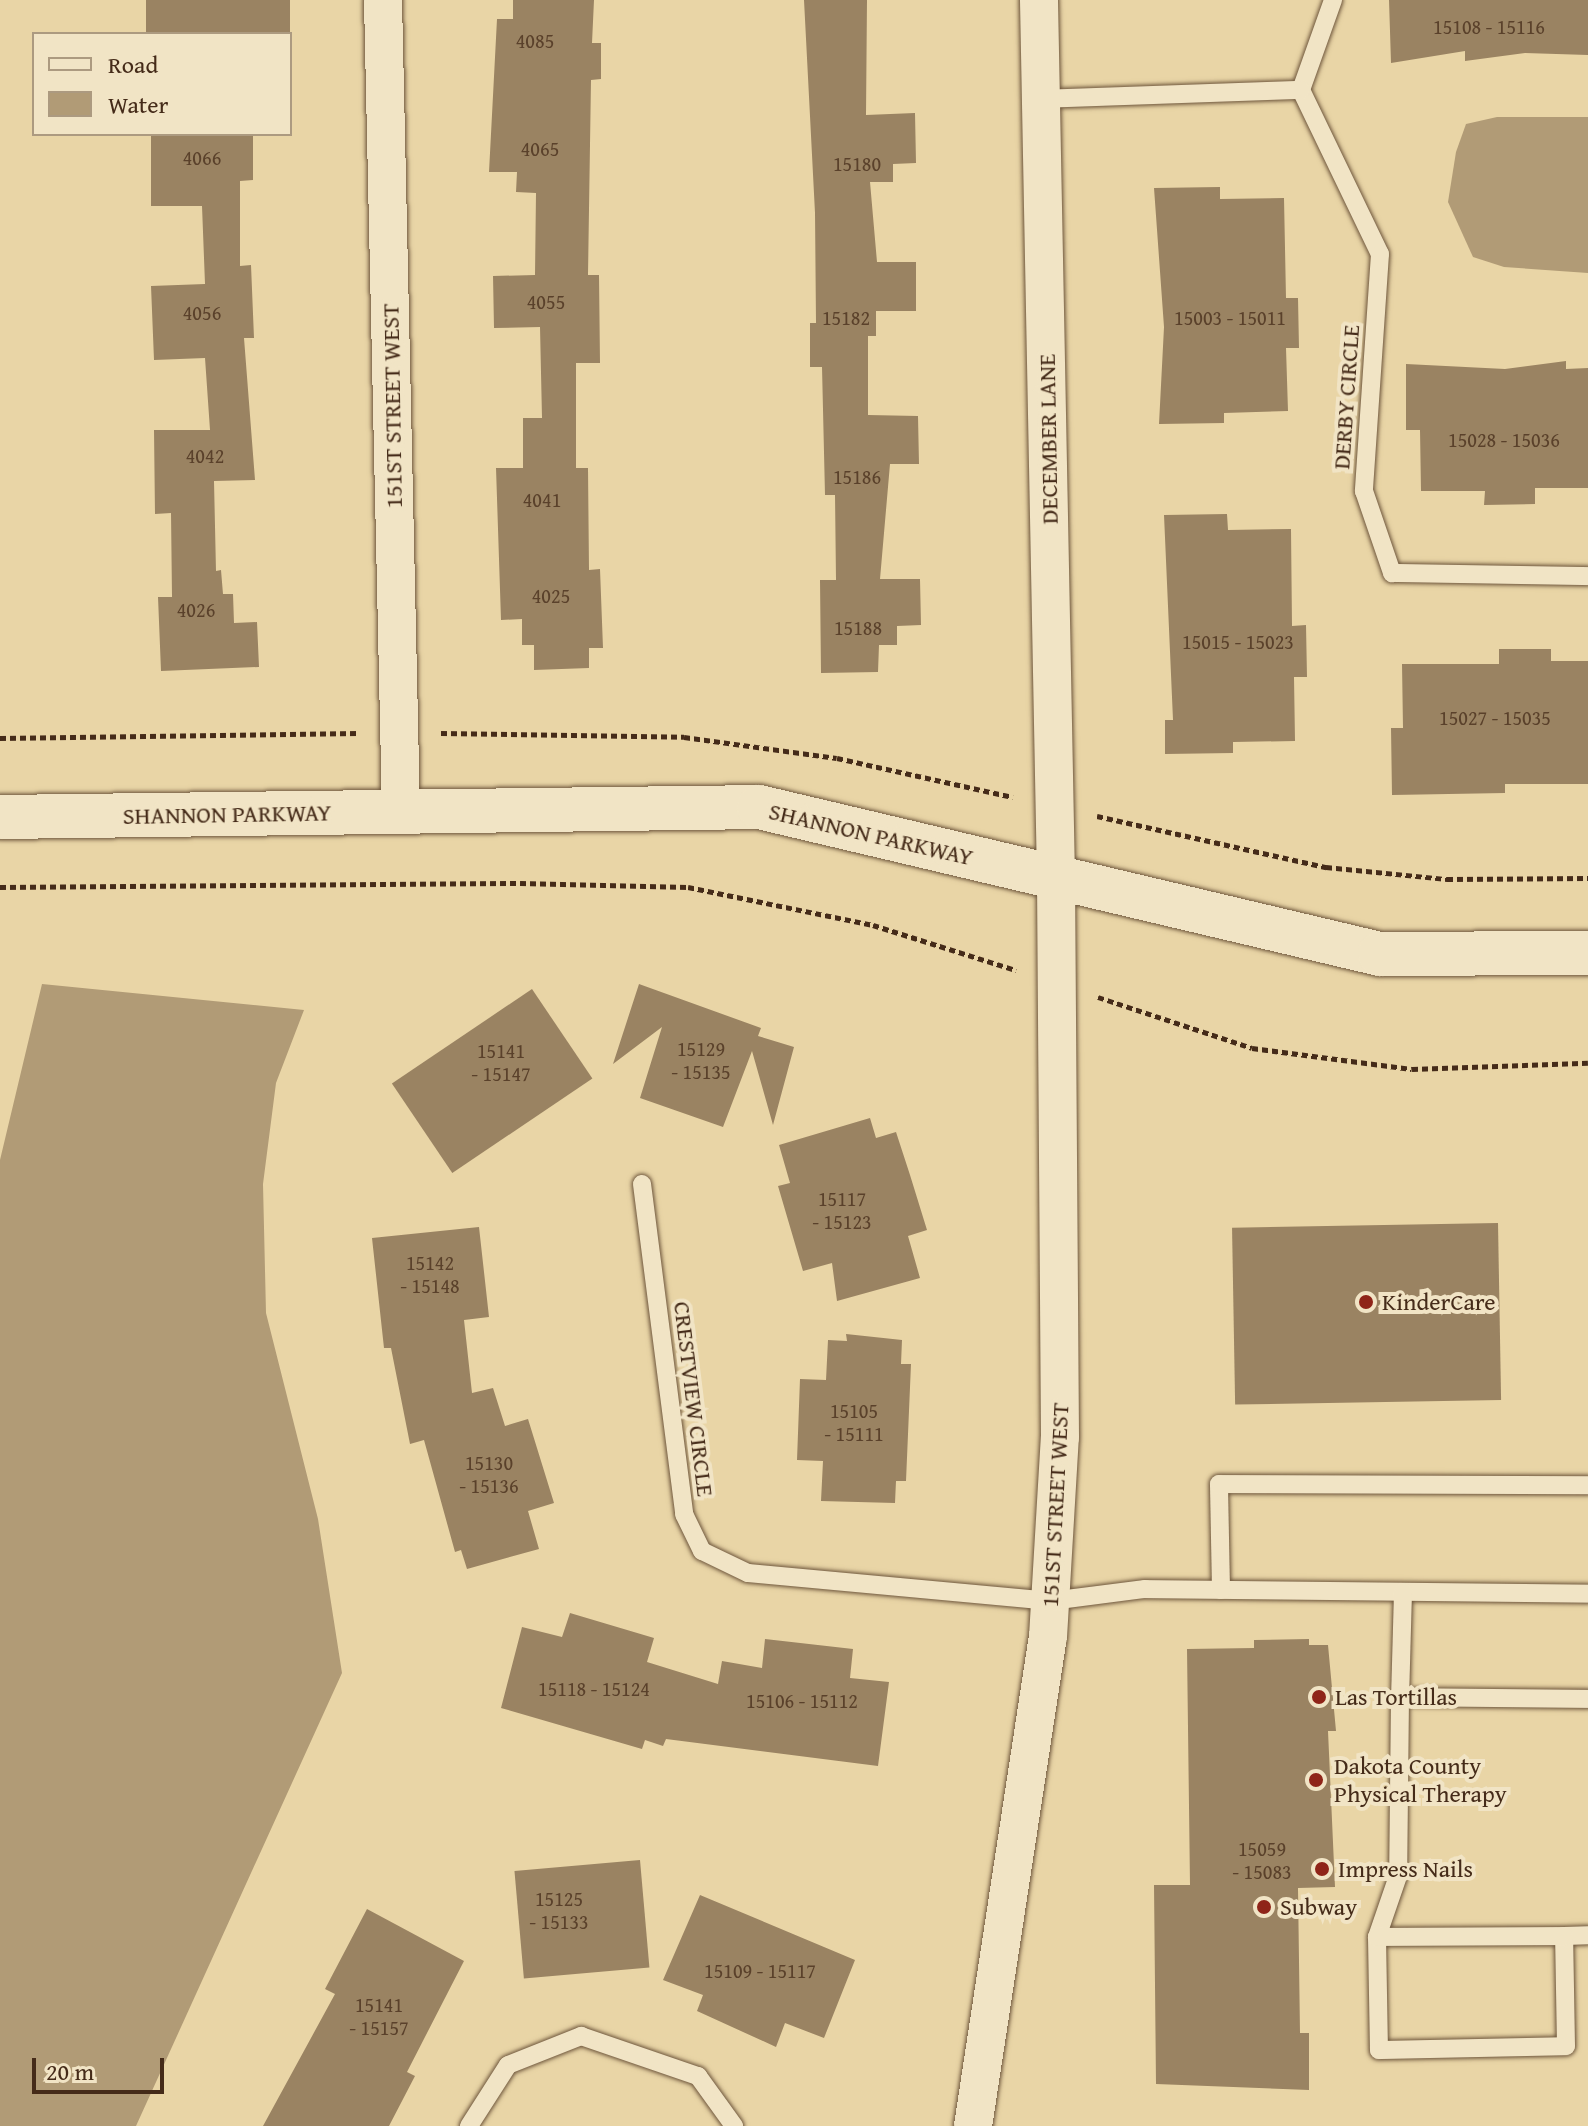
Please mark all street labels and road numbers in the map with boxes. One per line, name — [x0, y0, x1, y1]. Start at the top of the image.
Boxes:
street label: 151ST STREET WEST — [376, 303, 408, 509]
street label: DERBY CIRCLE — [1327, 324, 1365, 470]
street label: DECEMBER LANE — [1032, 354, 1064, 524]
street label: SHANNON PARKWAY — [766, 797, 976, 871]
street label: SHANNON PARKWAY — [122, 798, 332, 830]
street label: CRESTVIEW CIRCLE — [668, 1300, 720, 1498]
street label: 151ST STREET WEST — [1035, 1402, 1075, 1608]

